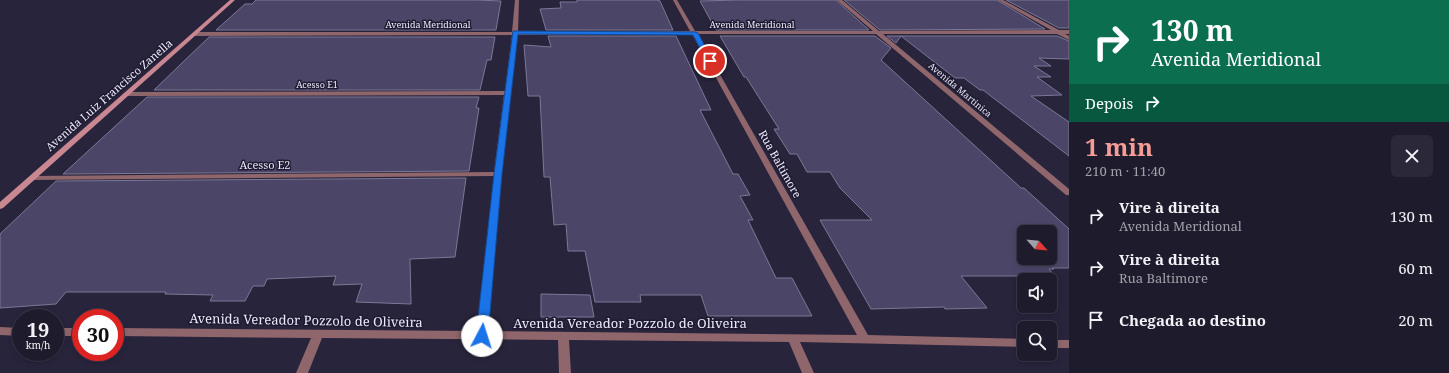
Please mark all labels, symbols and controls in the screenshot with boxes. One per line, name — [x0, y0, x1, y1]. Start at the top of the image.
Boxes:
text: 130 m — [1151, 11, 1233, 49]
icon: right — [1085, 16, 1137, 68]
street label: Avenida Meridional — [385, 18, 471, 31]
street label: Avenida Meridional — [709, 18, 795, 31]
street label: Avenida Luiz Francisco Zanella — [42, 35, 175, 154]
pin — [693, 44, 727, 78]
text: Avenida Meridional — [1151, 47, 1321, 71]
icon: arrive — [699, 50, 721, 72]
street label: Avenida Martinica — [926, 59, 995, 120]
street label: Acesso E1 — [296, 78, 338, 91]
icon: right — [1141, 92, 1163, 114]
text: Depois — [1085, 93, 1133, 113]
street label: Rua Baltimore — [756, 127, 805, 200]
text: 1 min — [1085, 130, 1153, 163]
button: close — [1391, 135, 1433, 177]
street label: Acesso E2 — [240, 157, 290, 172]
text: 210 m · 11:40 — [1085, 162, 1165, 180]
text: Vire à direita — [1119, 197, 1220, 217]
icon: right — [1085, 205, 1107, 227]
text: 130 m — [1390, 206, 1433, 226]
text: Avenida Meridional — [1119, 217, 1242, 235]
north arrow — [1017, 225, 1057, 265]
map controls — [1017, 225, 1057, 361]
text: Vire à direita — [1119, 249, 1220, 269]
icon: right — [1085, 257, 1107, 279]
text: 60 m — [1398, 258, 1433, 278]
text: Rua Baltimore — [1119, 269, 1208, 287]
button: sound — [1017, 273, 1057, 313]
speed limit sign: 30 — [72, 309, 124, 361]
street label: Avenida Vereador Pozzolo de Oliveira — [189, 309, 423, 331]
icon: arrive — [1085, 309, 1107, 331]
text: Chegada ao destino — [1119, 310, 1266, 330]
text: 20 m — [1398, 310, 1433, 330]
street label: Avenida Vereador Pozzolo de Oliveira — [513, 314, 747, 332]
position arrow — [461, 315, 503, 357]
text: 19 — [27, 316, 49, 343]
button: search — [1017, 321, 1057, 361]
text: km/h — [26, 338, 50, 352]

